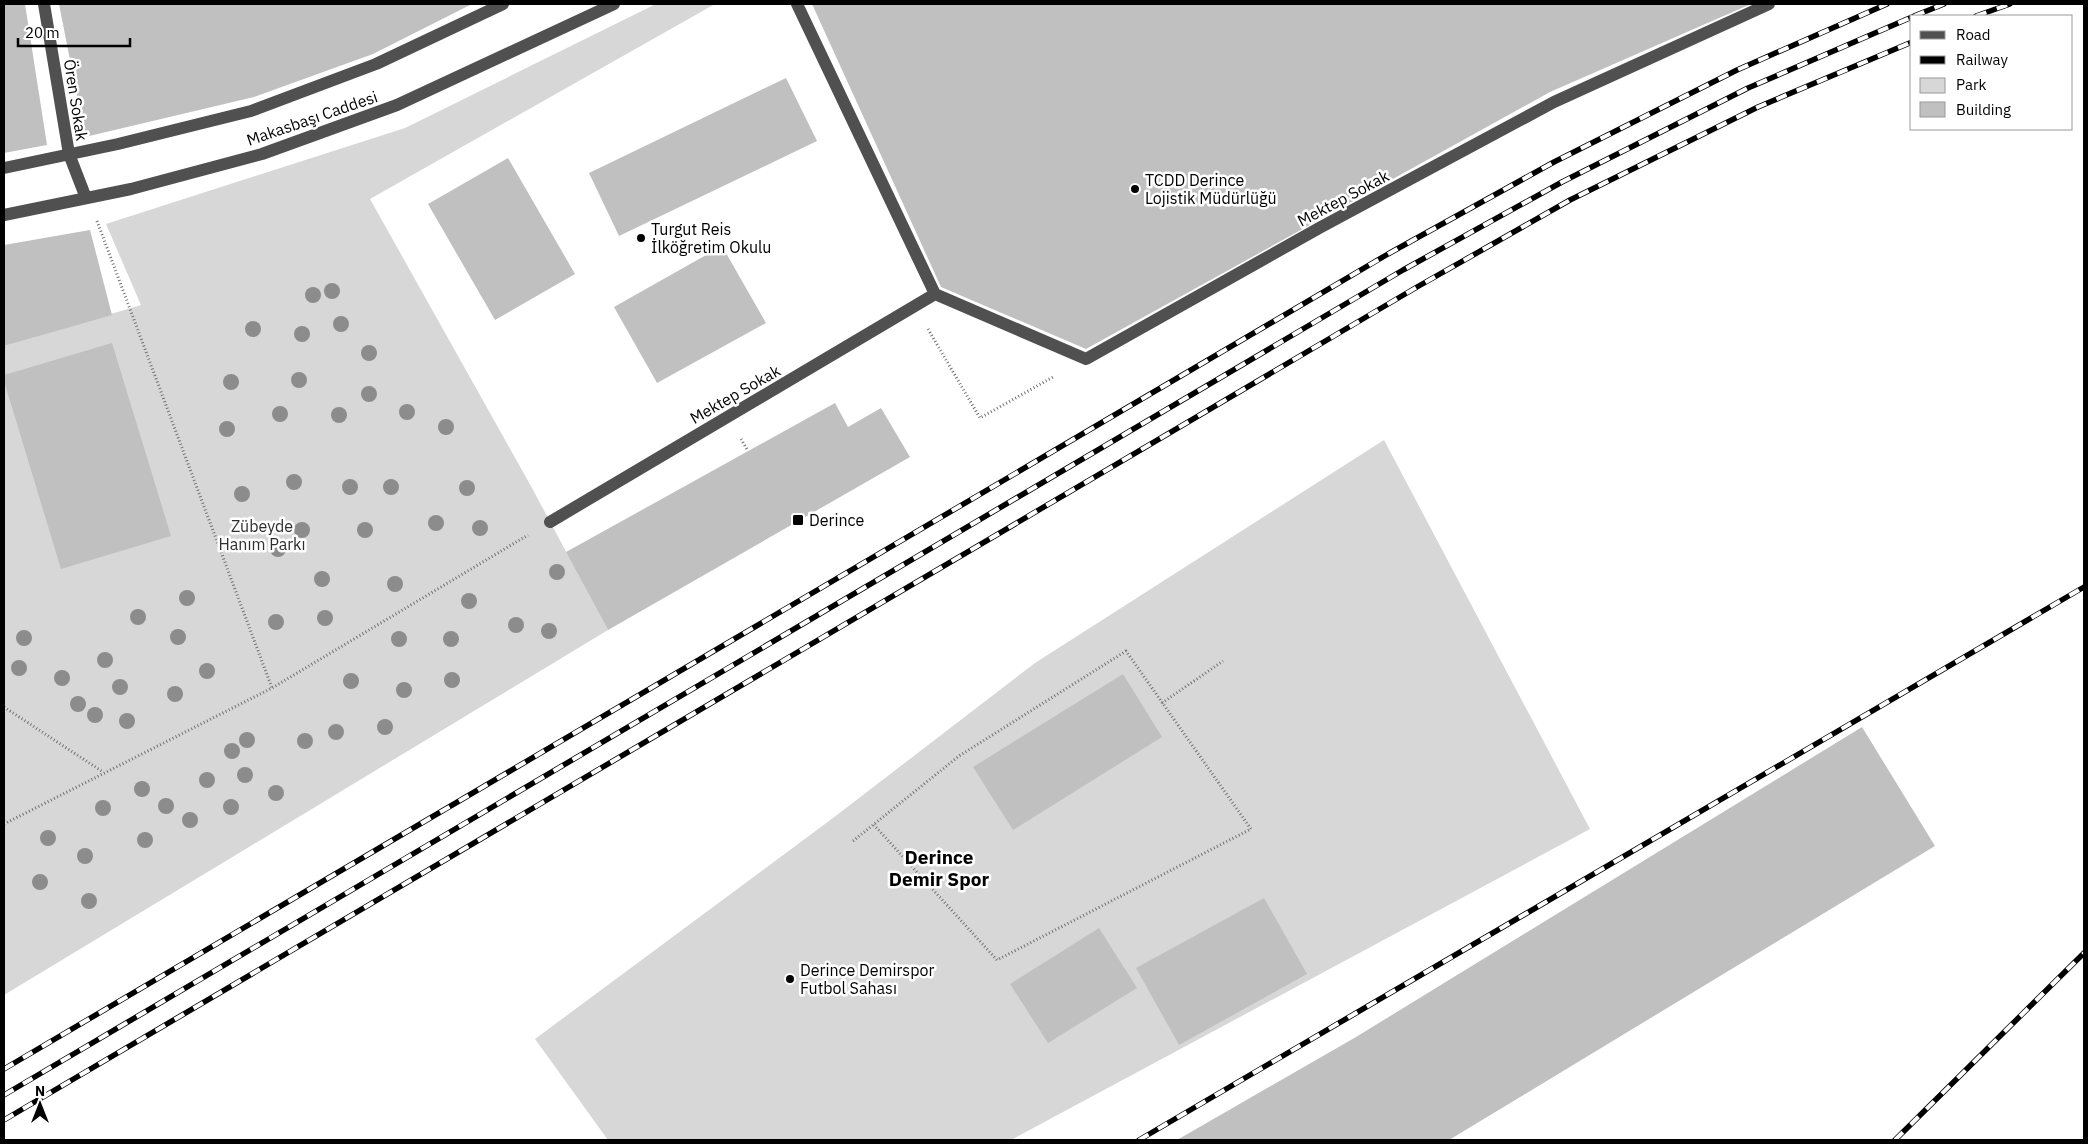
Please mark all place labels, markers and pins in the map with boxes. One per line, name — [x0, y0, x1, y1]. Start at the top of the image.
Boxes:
place label: TCDD Derince Lojistik Müdürlüğü — [1145, 170, 1277, 208]
marker: TCDD Derince Lojistik Müdürlüğü — [1129, 183, 1141, 195]
place label: Turgut Reis İlköğretim Okulu — [651, 219, 771, 257]
marker: Turgut Reis İlköğretim Okulu — [635, 232, 647, 244]
place label: Derince — [809, 510, 864, 530]
marker: Derince — [791, 513, 805, 527]
place label: Derince Demirspor Futbol Sahası — [800, 960, 934, 998]
marker: Derince Demirspor Futbol Sahası — [784, 973, 796, 985]

